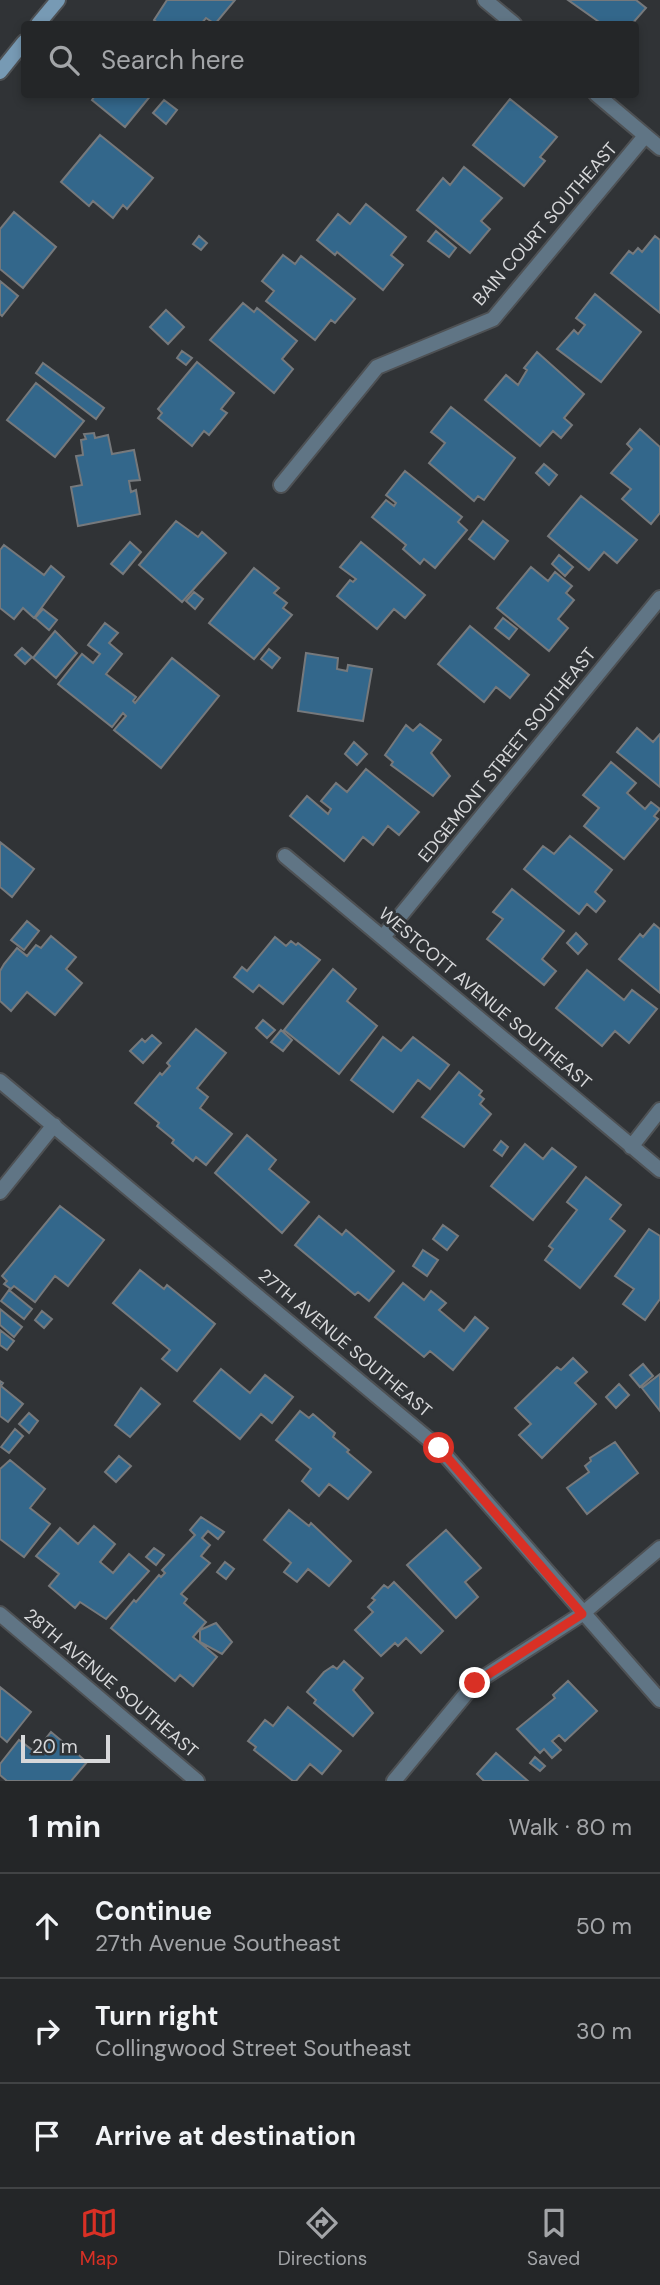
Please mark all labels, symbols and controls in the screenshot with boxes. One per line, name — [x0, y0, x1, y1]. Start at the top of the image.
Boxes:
search box — [21, 21, 639, 98]
icon: search — [45, 41, 83, 79]
text: Search here — [101, 43, 244, 77]
street label: BAIN COURT SOUTHEAST — [467, 137, 623, 311]
street label: EDGEMONT STREET SOUTHEAST — [413, 643, 601, 867]
street label: WESTCOTT AVENUE SOUTHEAST — [374, 902, 596, 1094]
street label: 27TH AVENUE SOUTHEAST — [253, 1263, 437, 1423]
route start — [423, 1432, 454, 1463]
street label: 28TH AVENUE SOUTHEAST — [19, 1603, 203, 1763]
route end — [459, 1667, 490, 1698]
scale bar — [21, 1732, 110, 1764]
text: 20 m — [32, 1734, 78, 1759]
text: 1 min — [28, 1807, 101, 1846]
text: Walk · 80 m — [509, 1812, 632, 1842]
text: Continue — [95, 1894, 212, 1928]
icon: ahead — [28, 1907, 66, 1945]
text: 50 m — [576, 1911, 632, 1941]
text: 27th Avenue Southeast — [95, 1928, 341, 1958]
text: Turn right — [95, 1999, 219, 2033]
icon: right — [28, 2012, 66, 2050]
text: 30 m — [576, 2016, 632, 2046]
text: Collingwood Street Southeast — [95, 2033, 411, 2063]
icon: arrive — [28, 2117, 66, 2155]
text: Arrive at destination — [95, 2119, 356, 2153]
tab: Map — [80, 2204, 118, 2271]
tab: Directions — [278, 2204, 367, 2271]
tab: Saved — [527, 2204, 580, 2271]

